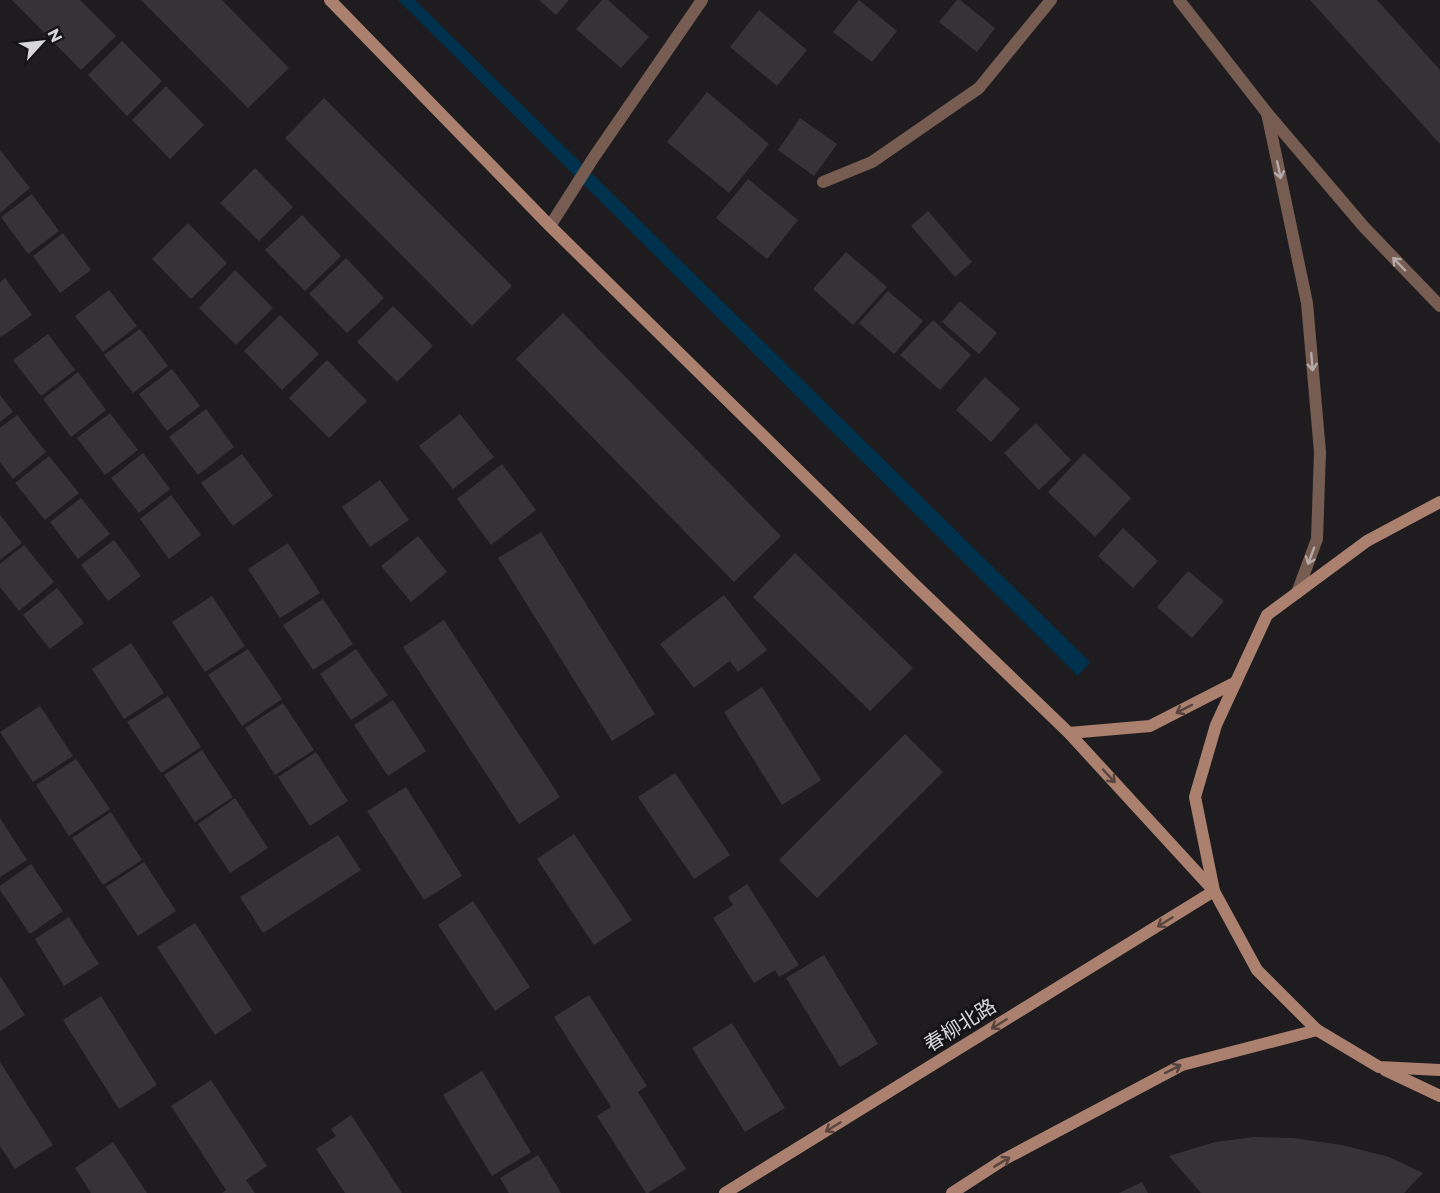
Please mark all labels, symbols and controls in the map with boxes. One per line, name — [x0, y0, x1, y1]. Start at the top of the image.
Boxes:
north arrow — [12, 12, 72, 72]
text: N — [44, 25, 66, 45]
one-way arrow — [1274, 160, 1285, 179]
one-way arrow — [1392, 256, 1407, 271]
one-way arrow — [1307, 352, 1318, 371]
one-way arrow — [1305, 546, 1316, 564]
one-way arrow — [1176, 703, 1193, 715]
one-way arrow — [1102, 768, 1116, 783]
one-way arrow — [1157, 916, 1174, 928]
street label: 春柳北路 — [920, 994, 1000, 1056]
one-way arrow — [991, 1019, 1008, 1031]
one-way arrow — [1164, 1063, 1182, 1075]
one-way arrow — [825, 1121, 842, 1133]
one-way arrow — [993, 1155, 1010, 1167]

